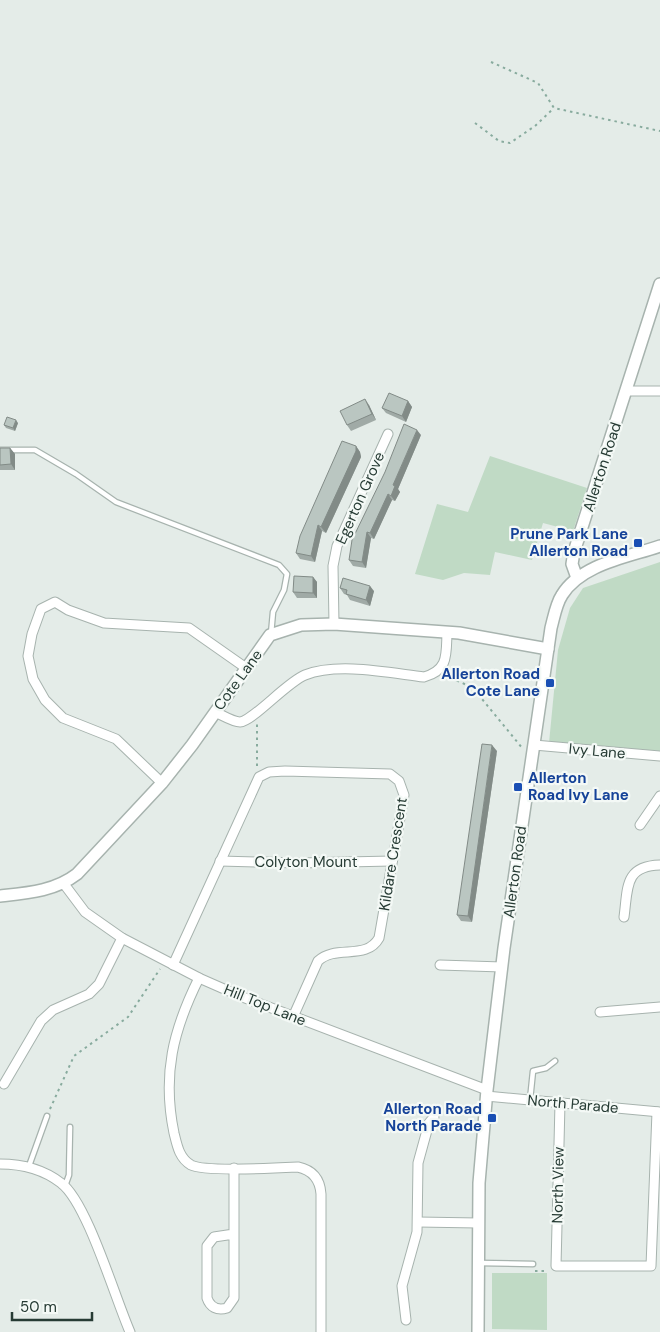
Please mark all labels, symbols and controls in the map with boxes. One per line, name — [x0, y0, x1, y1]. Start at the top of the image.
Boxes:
street label: Allerton Road — [578, 420, 626, 514]
street label: Egerton Grove — [331, 449, 389, 547]
place label: Prune Park Lane Allerton Road — [510, 524, 628, 561]
marker: Prune Park Lane Allerton Road — [632, 537, 644, 549]
street label: Cote Lane — [209, 646, 267, 714]
place label: Allerton Road Cote Lane — [441, 664, 540, 701]
marker: Allerton Road Cote Lane — [544, 677, 556, 689]
street label: Ivy Lane — [568, 739, 626, 763]
place label: Allerton Road Ivy Lane — [528, 768, 629, 805]
marker: Allerton Road Ivy Lane — [512, 781, 524, 793]
street label: Kildare Crescent — [374, 796, 412, 912]
street label: Allerton Road — [499, 825, 531, 919]
street label: Colyton Mount — [254, 852, 358, 872]
street label: Hill Top Lane — [221, 979, 309, 1031]
street label: North Parade — [527, 1090, 619, 1118]
place label: Allerton Road North Parade — [383, 1099, 482, 1136]
marker: Allerton Road North Parade — [486, 1112, 498, 1124]
street label: North View — [547, 1146, 569, 1223]
scale bar — [12, 1290, 92, 1322]
text: 50 m — [20, 1297, 57, 1317]

